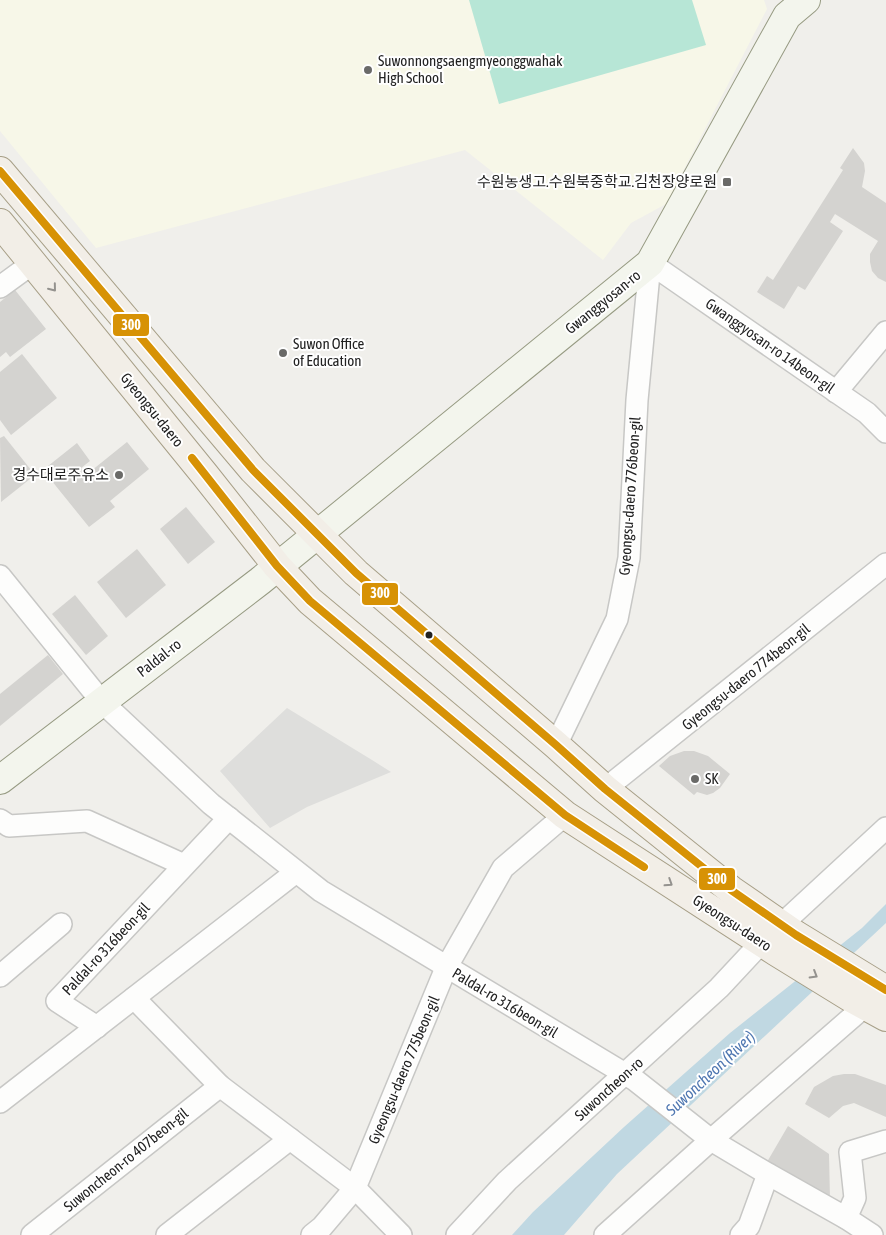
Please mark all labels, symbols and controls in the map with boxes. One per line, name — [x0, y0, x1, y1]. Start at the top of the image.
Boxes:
place label: Suwonnongsaengmyeonggwahak High School — [378, 52, 563, 86]
marker: Suwonnongsaengmyeonggwahak High School — [362, 64, 374, 76]
place label: 수원농생고.수원북중학교.김천장양로원 — [477, 173, 717, 190]
marker: 수원농생고.수원북중학교.김천장양로원 — [721, 176, 733, 188]
street label: Gwanggyosan-ro — [562, 266, 644, 337]
one-way arrow — [47, 282, 55, 291]
street label: Gwanggyosan-ro 14beon-gil — [703, 295, 838, 397]
line badge: 300 — [112, 313, 150, 337]
text: 300 — [121, 317, 141, 333]
place label: Suwon Office of Education — [293, 335, 365, 369]
marker: Suwon Office of Education — [277, 347, 289, 359]
street label: Gyeongsu-daero — [117, 369, 187, 450]
street label: Gyeongsu-daero 776beon-gil — [615, 416, 644, 576]
place label: 경수대로주유소 — [12, 466, 109, 483]
marker: 경수대로주유소 — [113, 469, 125, 481]
line badge: 300 — [361, 582, 399, 606]
text: 300 — [370, 585, 390, 601]
street label: Gyeongsu-daero 774beon-gil — [678, 620, 813, 733]
unlabelled marker — [424, 630, 434, 640]
street label: Paldal-ro — [133, 635, 184, 680]
place label: SK — [705, 770, 719, 787]
marker: SK — [689, 773, 701, 785]
line badge: 300 — [698, 867, 736, 891]
text: 300 — [707, 871, 727, 887]
one-way arrow — [663, 877, 673, 886]
street label: Gyeongsu-daero — [690, 891, 775, 954]
street label: Paldal-ro 316beon-gil — [58, 899, 153, 998]
street label: Paldal-ro 316beon-gil — [449, 964, 561, 1041]
one-way arrow — [809, 969, 818, 979]
street label: Gyeongsu-daero 775beon-gil — [365, 993, 442, 1146]
water label: Suwoncheon (River) — [661, 1027, 759, 1120]
street label: Suwoncheon-ro — [571, 1054, 646, 1124]
street label: Suwoncheon-ro 407beon-gil — [60, 1104, 191, 1215]

